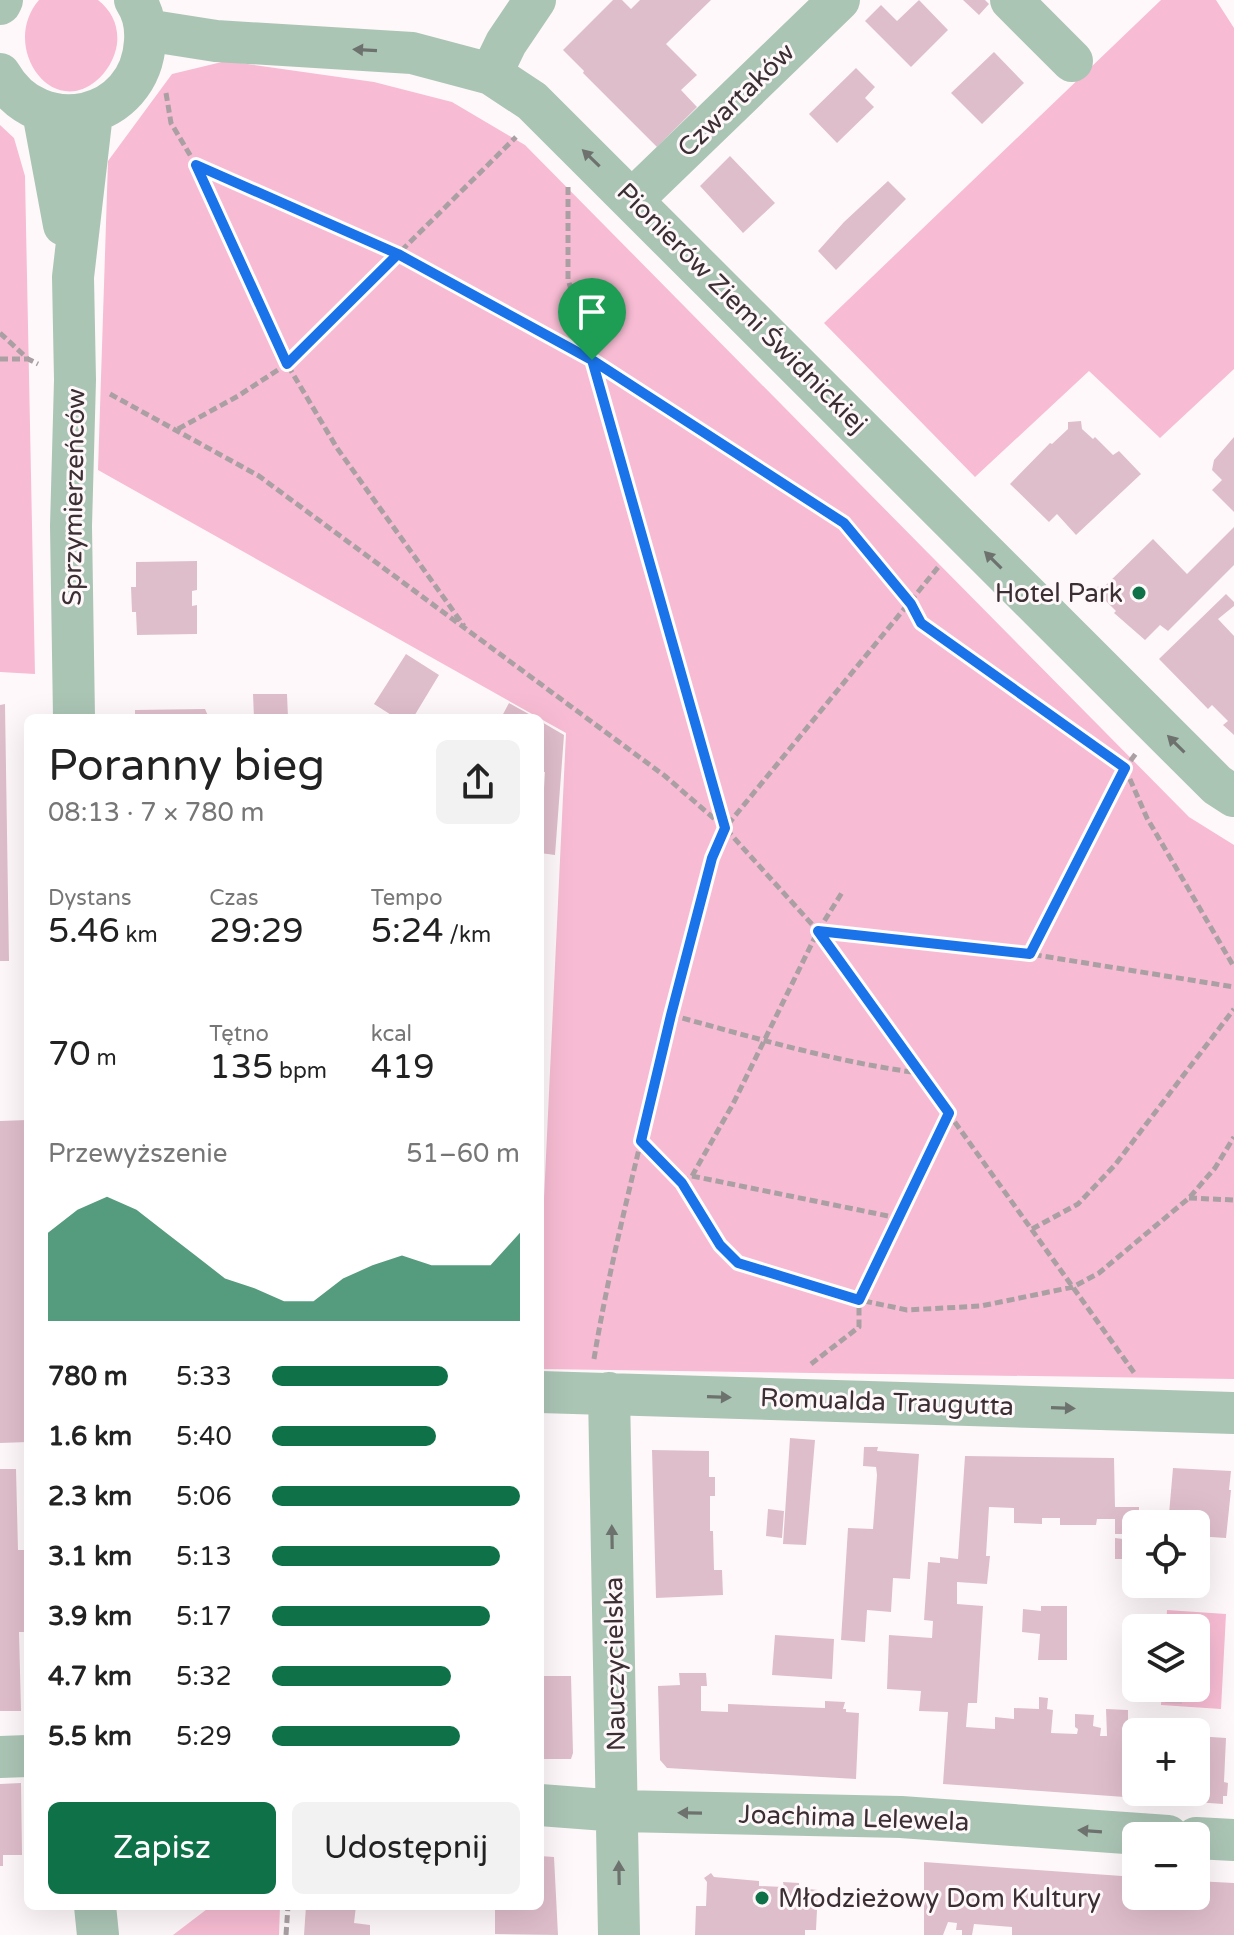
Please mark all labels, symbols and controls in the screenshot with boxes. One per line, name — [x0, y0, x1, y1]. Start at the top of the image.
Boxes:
street label: Czwartaków — [671, 36, 801, 164]
one-way arrow — [352, 43, 377, 56]
one-way arrow — [582, 149, 601, 168]
street label: Pionierów Ziemi Świdnickiej — [611, 176, 874, 439]
pin — [558, 278, 626, 360]
icon: arrive — [570, 290, 614, 334]
street label: Sprzymierzeńców — [57, 388, 91, 606]
one-way arrow — [984, 551, 1003, 570]
place label: Hotel Park — [995, 578, 1123, 609]
marker: Hotel Park — [1130, 584, 1148, 602]
one-way arrow — [1167, 735, 1186, 754]
text: Poranny bieg — [48, 740, 325, 793]
button: share — [436, 740, 520, 824]
text: 08:13 · 7 × 780 m — [48, 797, 264, 828]
text: Dystans — [48, 885, 132, 911]
text: Czas — [209, 885, 259, 911]
text: Tempo — [371, 885, 443, 911]
text: 5.46 — [48, 911, 120, 952]
text: 29:29 — [209, 911, 304, 952]
text: 5:24 — [371, 911, 444, 952]
text: km — [120, 922, 158, 948]
text: /km — [444, 922, 491, 948]
text: Tętno — [209, 1021, 269, 1047]
text: kcal — [371, 1021, 412, 1047]
text: 70 — [48, 1034, 91, 1075]
text: m — [91, 1045, 117, 1071]
text: 135 — [209, 1047, 273, 1088]
text: 419 — [371, 1047, 435, 1088]
text: bpm — [273, 1058, 327, 1084]
text: Przewyższenie — [48, 1138, 227, 1169]
text: 51–60 m — [406, 1138, 520, 1169]
text: 780 m — [48, 1361, 128, 1392]
text: 5:33 — [176, 1361, 232, 1392]
street label: Romualda Traugutta — [759, 1382, 1015, 1422]
one-way arrow — [707, 1390, 732, 1403]
one-way arrow — [1051, 1401, 1076, 1414]
text: 1.6 km — [48, 1421, 132, 1452]
text: 5:40 — [176, 1421, 232, 1452]
text: 2.3 km — [48, 1481, 132, 1512]
text: 5:06 — [176, 1481, 232, 1512]
map controls — [1122, 1510, 1210, 1910]
button: locate — [1122, 1510, 1210, 1598]
one-way arrow — [606, 1524, 619, 1549]
text: 3.1 km — [48, 1541, 132, 1572]
text: 5:13 — [176, 1541, 232, 1572]
street label: Nauczycielska — [598, 1577, 632, 1751]
text: 3.9 km — [48, 1601, 132, 1632]
text: 5:17 — [176, 1601, 232, 1632]
button: layers — [1122, 1614, 1210, 1702]
text: 4.7 km — [48, 1661, 132, 1692]
text: 5:32 — [176, 1661, 232, 1692]
button: + — [1122, 1718, 1210, 1806]
text: 5.5 km — [48, 1721, 132, 1752]
text: 5:29 — [176, 1721, 232, 1752]
street label: Joachima Lelewela — [738, 1798, 970, 1838]
button: Zapisz — [48, 1802, 276, 1894]
button: Udostępnij — [292, 1802, 520, 1894]
one-way arrow — [677, 1807, 702, 1819]
button: − — [1122, 1822, 1210, 1910]
one-way arrow — [1077, 1824, 1102, 1837]
one-way arrow — [613, 1860, 625, 1885]
place label: Młodzieżowy Dom Kultury — [778, 1883, 1101, 1914]
marker: Młodzieżowy Dom Kultury — [753, 1889, 771, 1907]

